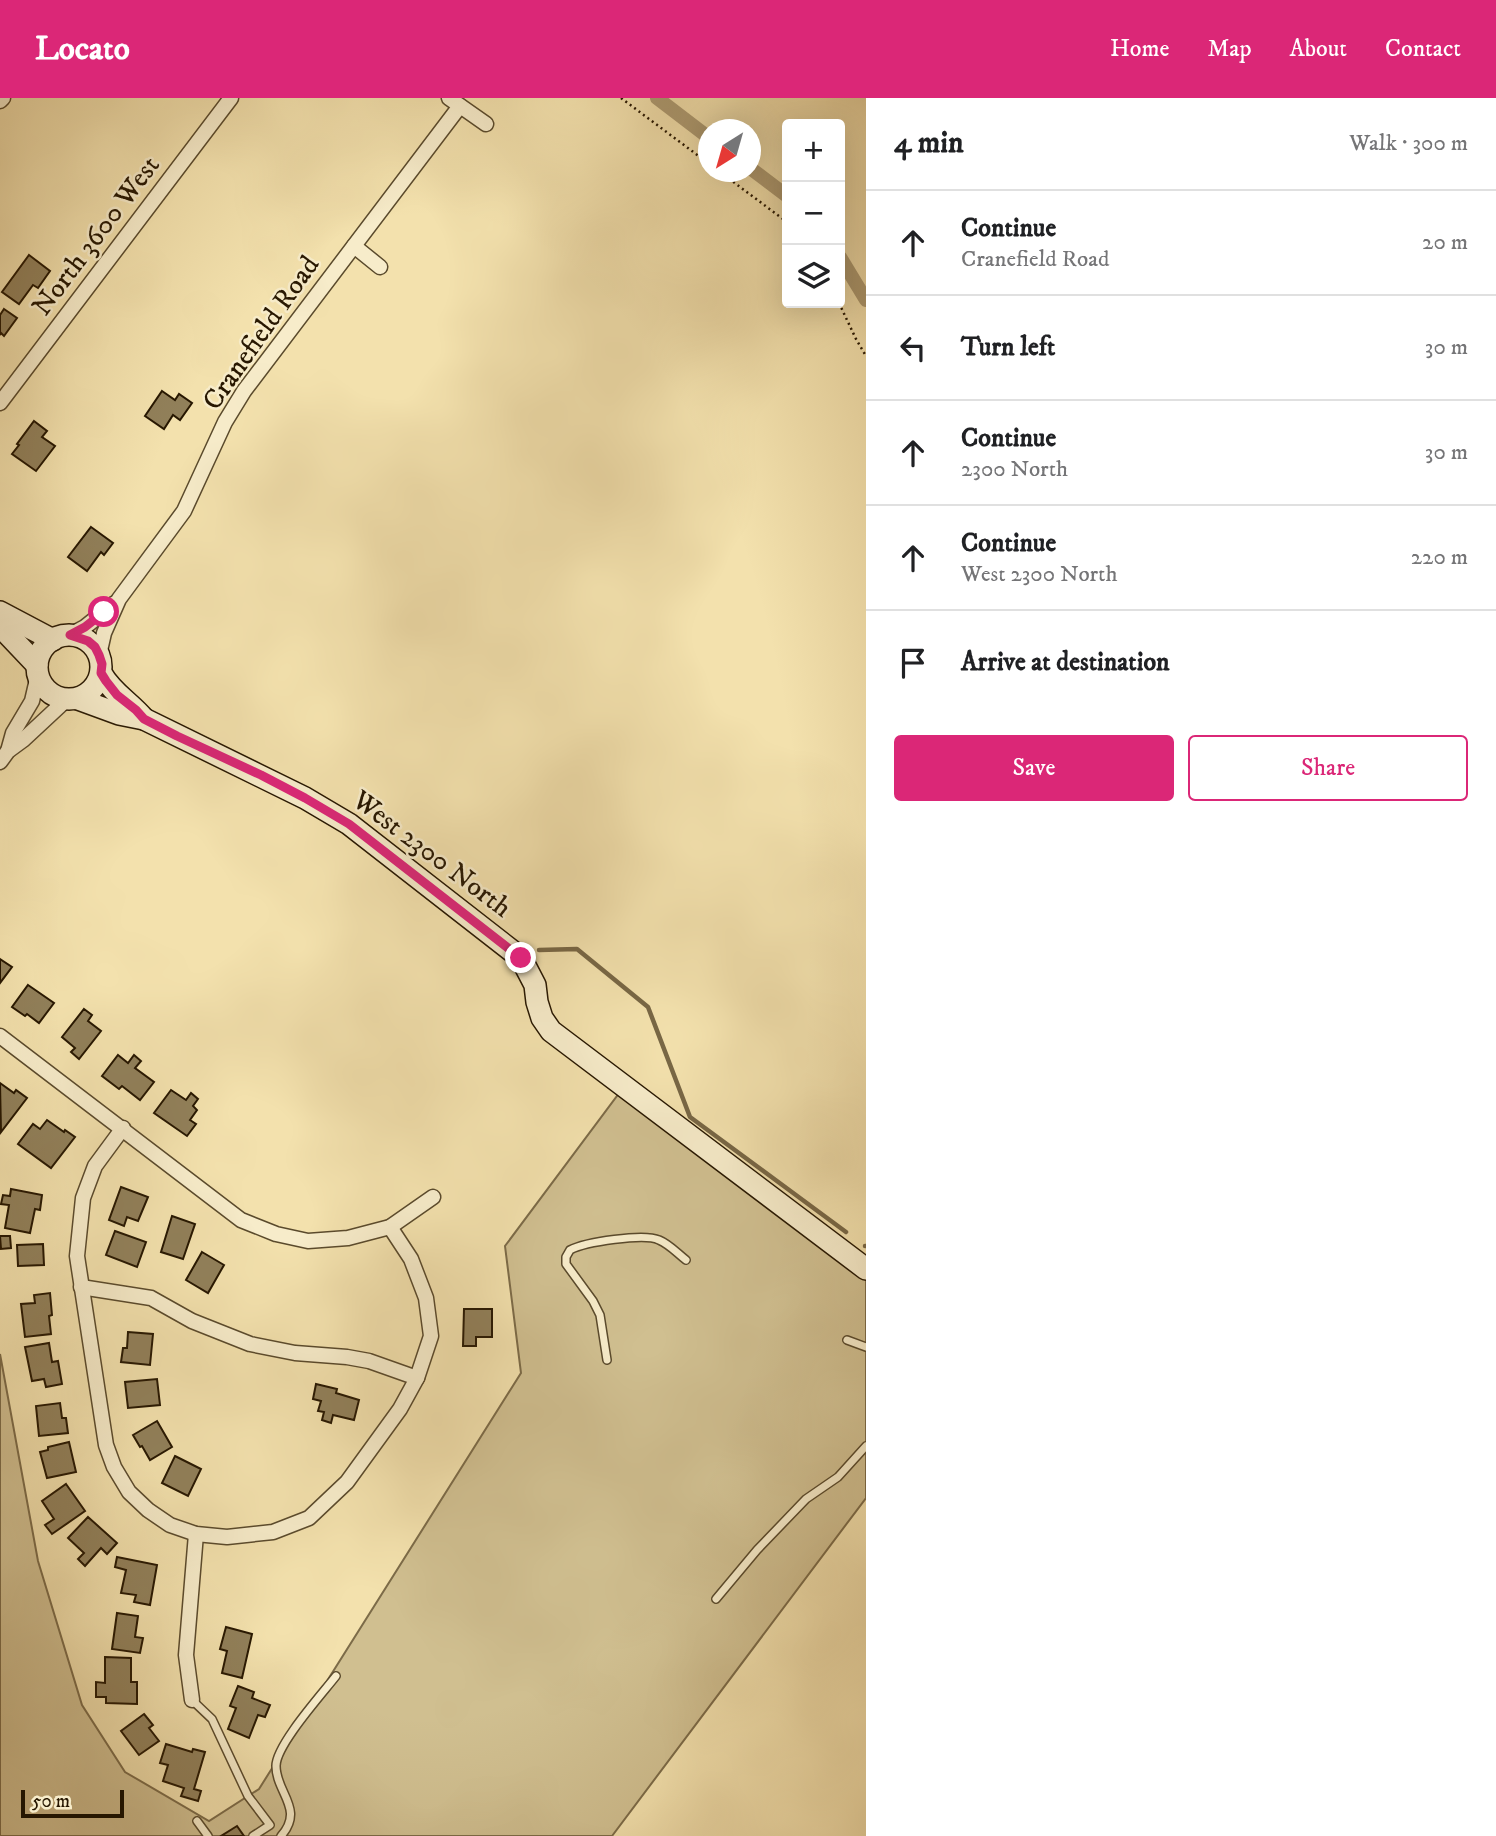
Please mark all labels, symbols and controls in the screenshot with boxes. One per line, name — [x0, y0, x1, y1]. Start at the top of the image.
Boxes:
text: Locato — [35, 29, 130, 70]
text: Home — [1110, 34, 1169, 64]
text: Map — [1207, 34, 1252, 64]
text: About — [1290, 34, 1347, 64]
text: Contact — [1385, 34, 1461, 64]
north arrow — [698, 119, 761, 182]
map controls — [782, 119, 845, 308]
button: + — [782, 119, 845, 182]
text: 4 min — [894, 125, 964, 162]
text: Walk · 300 m — [1349, 129, 1468, 158]
street label: North 3600 West — [24, 149, 168, 323]
button: − — [782, 182, 845, 245]
text: Continue — [961, 212, 1056, 245]
icon: ahead — [894, 224, 932, 262]
text: 20 m — [1422, 228, 1468, 257]
button: layers — [782, 245, 845, 308]
text: Cranefield Road — [961, 245, 1109, 274]
street label: Cranefield Road — [195, 249, 327, 417]
icon: left — [894, 329, 932, 367]
text: Turn left — [961, 331, 1055, 364]
text: 30 m — [1425, 333, 1468, 362]
text: Continue — [961, 422, 1056, 455]
icon: ahead — [894, 434, 932, 472]
text: 30 m — [1425, 438, 1468, 467]
text: 2300 North — [961, 455, 1068, 484]
text: Continue — [961, 527, 1056, 560]
icon: ahead — [894, 539, 932, 577]
text: 220 m — [1411, 543, 1468, 572]
text: West 2300 North — [961, 560, 1118, 589]
route start — [88, 596, 119, 627]
icon: arrive — [894, 644, 932, 682]
text: Arrive at destination — [961, 646, 1170, 679]
button: Save — [894, 735, 1174, 801]
button: Share — [1188, 735, 1468, 801]
street label: West 2300 North — [345, 782, 519, 926]
route end — [505, 942, 536, 973]
scale bar — [21, 1787, 124, 1819]
text: 50 m — [32, 1790, 70, 1813]

